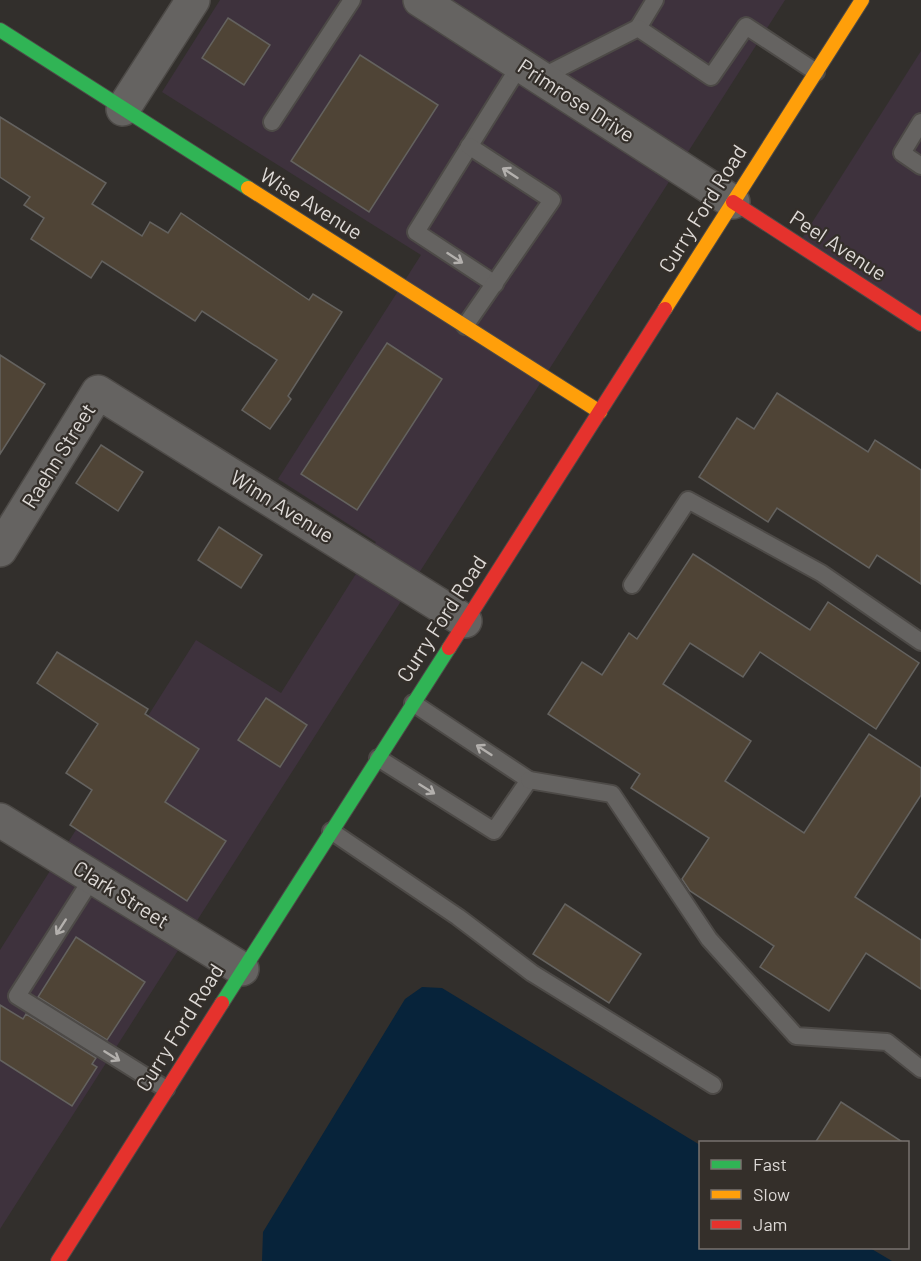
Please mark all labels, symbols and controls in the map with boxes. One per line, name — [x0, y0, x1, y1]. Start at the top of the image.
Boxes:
street label: Primrose Drive — [514, 53, 640, 147]
street label: Curry Ford Road — [652, 140, 751, 277]
street label: Wise Avenue — [256, 161, 368, 244]
one-way arrow — [503, 167, 519, 179]
street label: Peel Avenue — [786, 204, 892, 285]
one-way arrow — [447, 252, 464, 265]
street label: Raehn Street — [16, 398, 100, 512]
street label: Winn Avenue — [226, 464, 339, 547]
street label: Curry Ford Road — [391, 550, 491, 686]
one-way arrow — [476, 744, 492, 756]
one-way arrow — [418, 783, 435, 795]
street label: Clark Street — [69, 855, 174, 933]
one-way arrow — [55, 918, 67, 935]
street label: Curry Ford Road — [129, 959, 228, 1096]
one-way arrow — [103, 1050, 120, 1062]
legend — [699, 1141, 909, 1249]
text: Fast — [753, 1153, 787, 1175]
text: Slow — [753, 1183, 790, 1205]
text: Jam — [753, 1213, 787, 1235]

